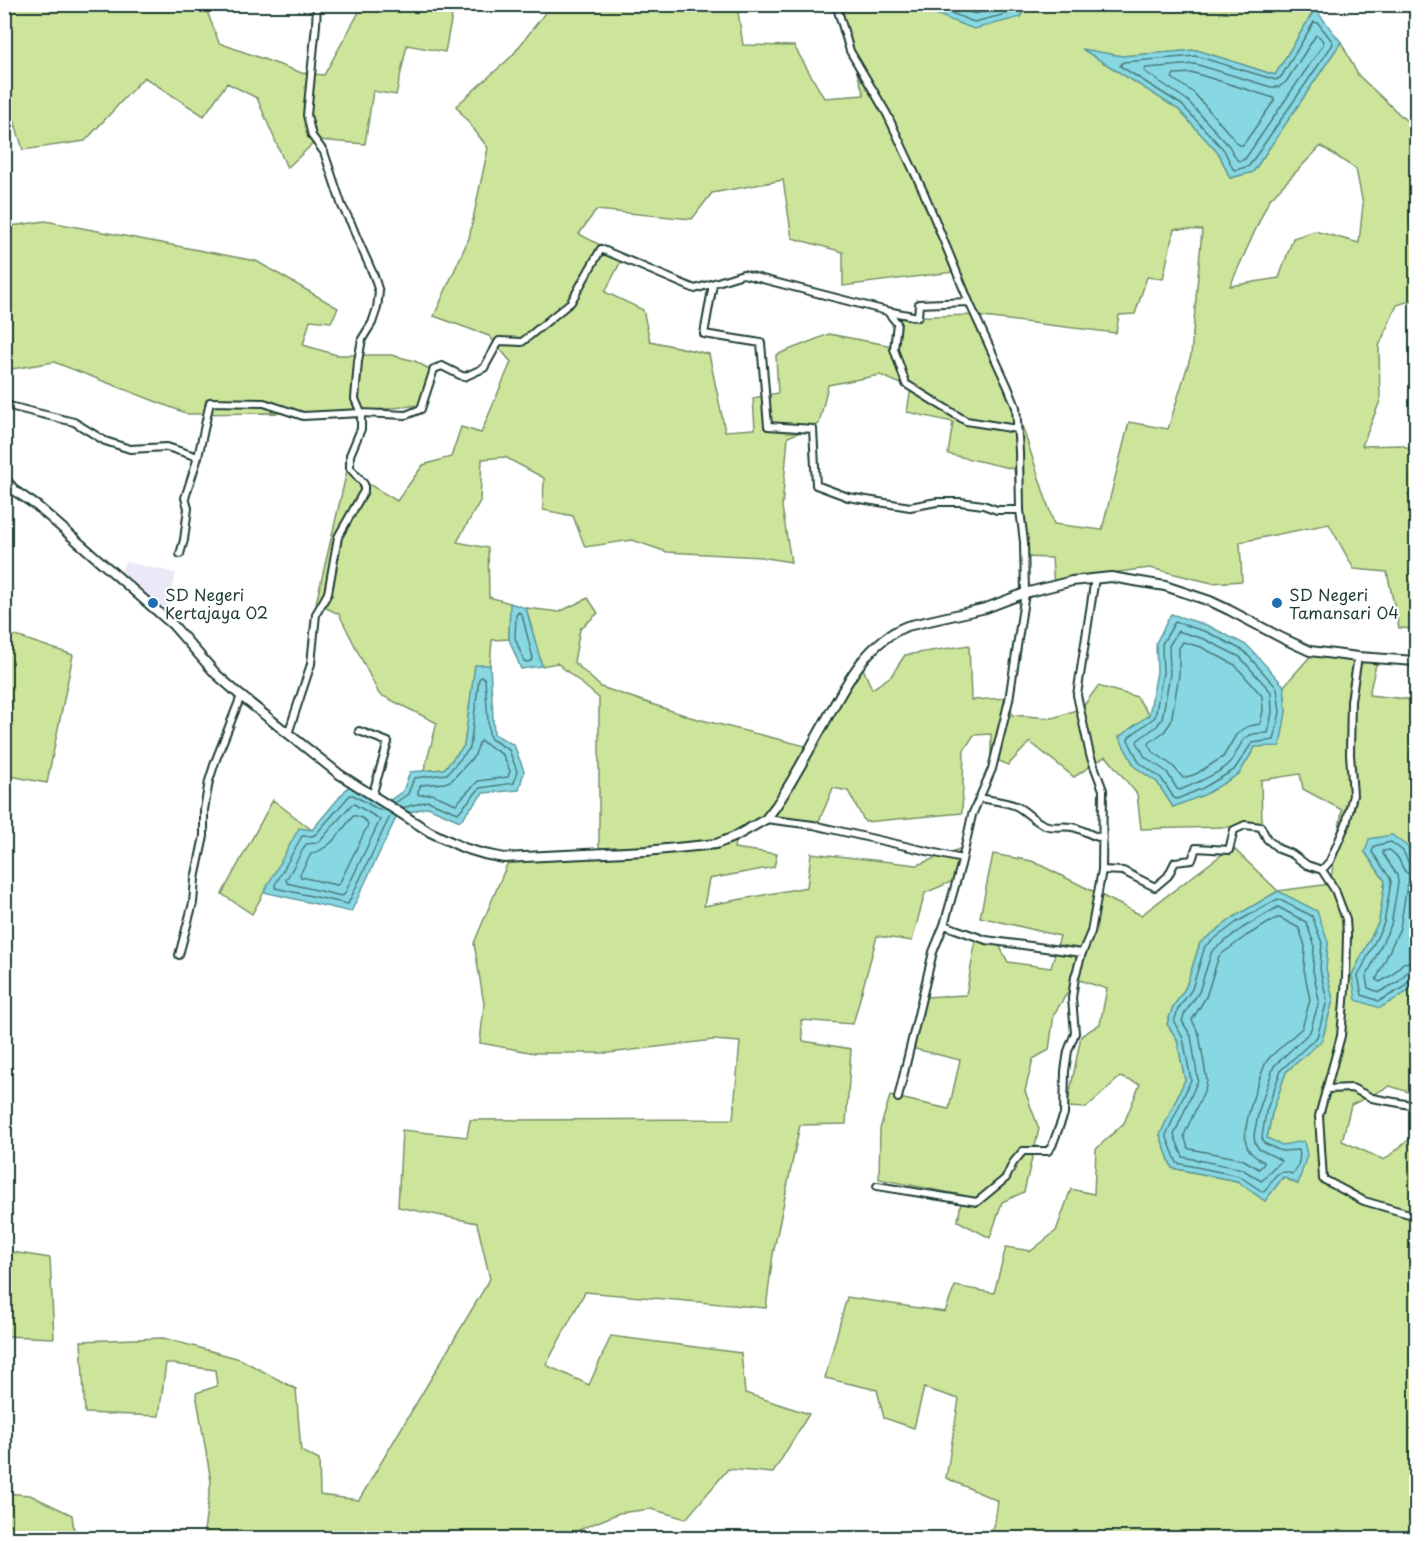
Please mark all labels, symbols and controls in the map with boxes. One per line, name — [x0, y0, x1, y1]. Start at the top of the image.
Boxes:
place label: SD Negeri Kertajaya 02 — [165, 582, 268, 624]
place label: SD Negeri Tamansari 04 — [1289, 582, 1399, 624]
marker: SD Negeri Kertajaya 02 — [146, 596, 160, 610]
marker: SD Negeri Tamansari 04 — [1270, 596, 1284, 610]

